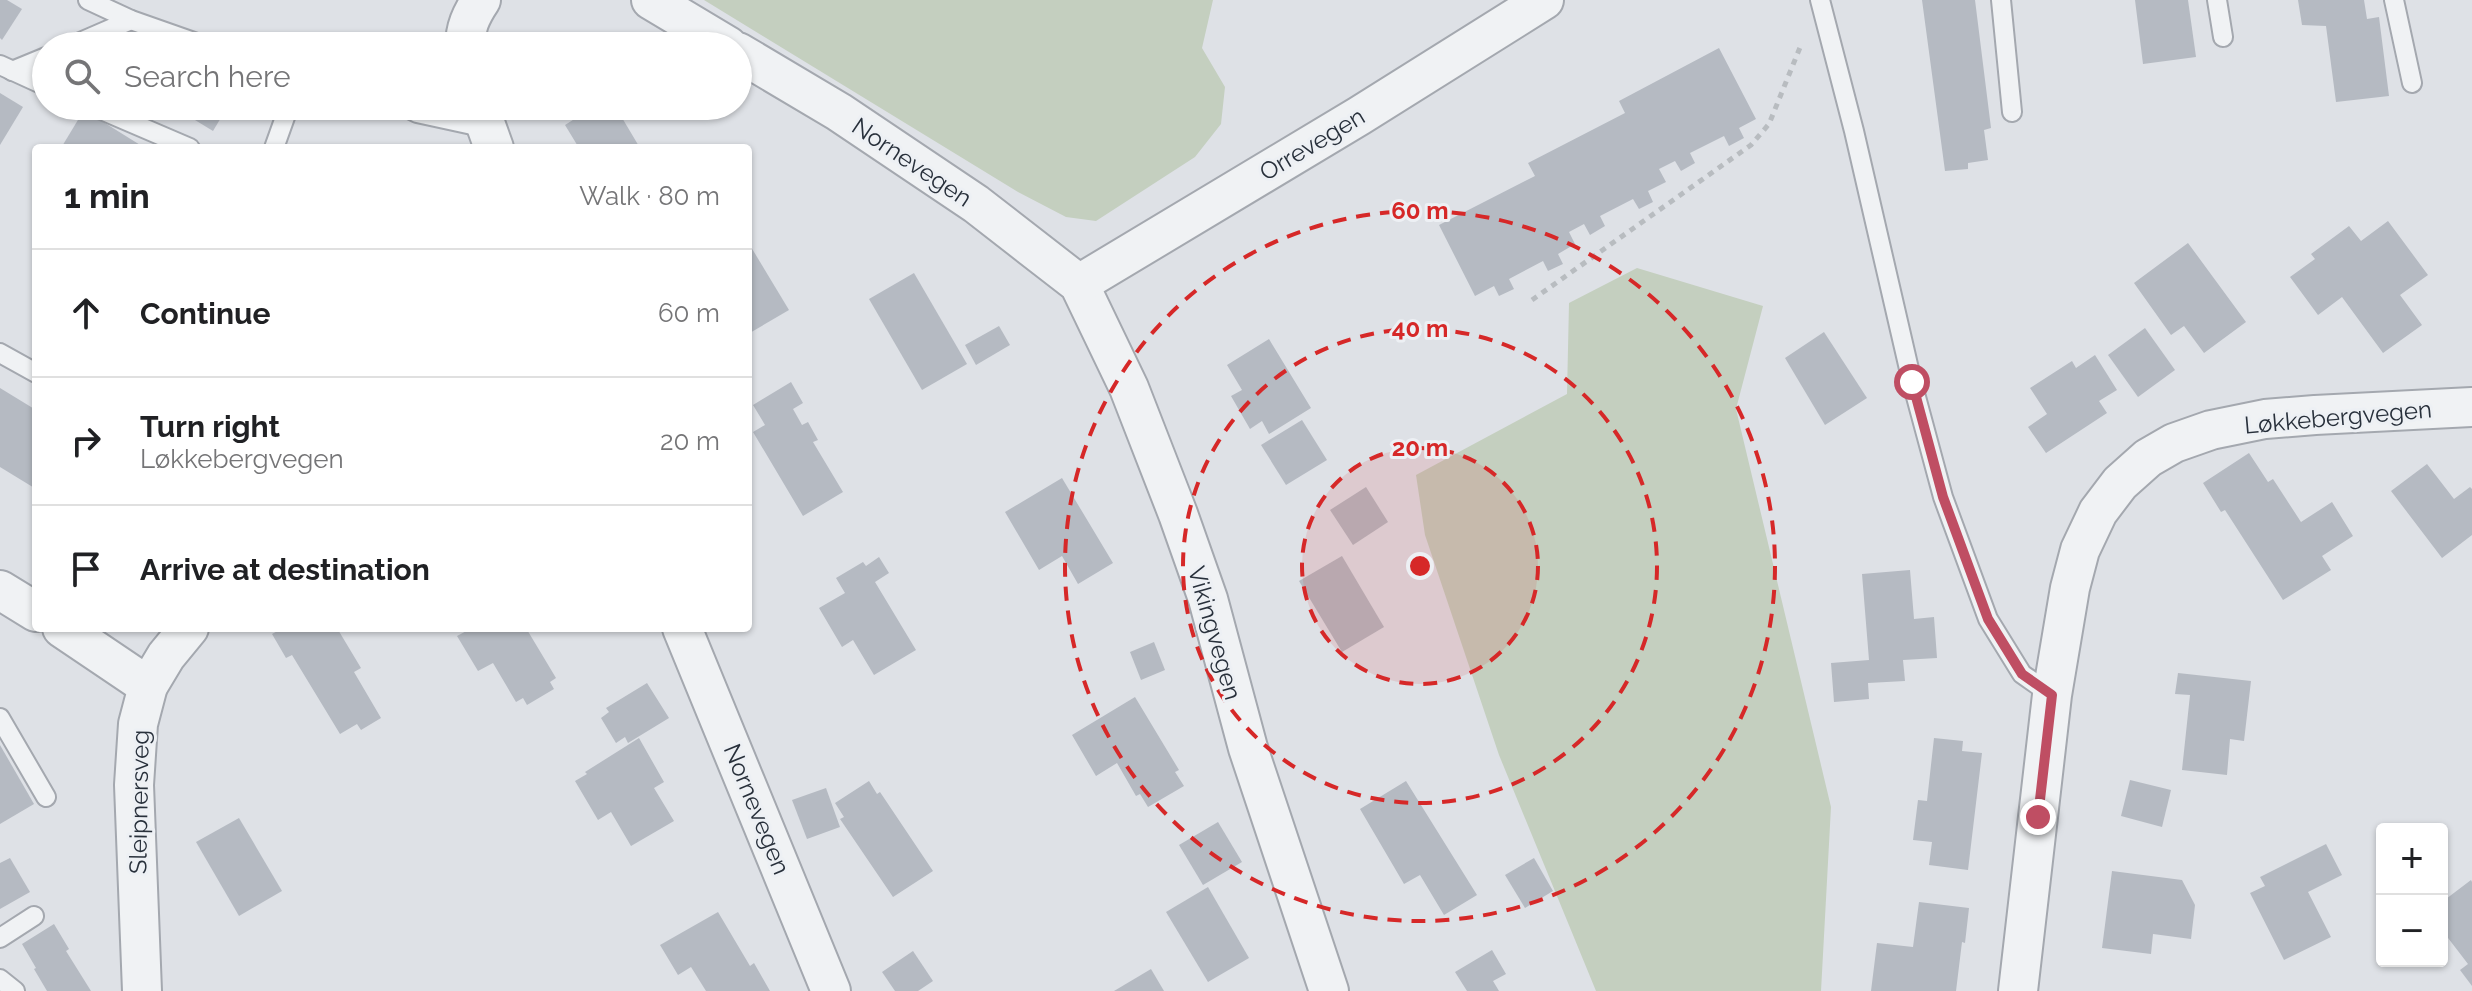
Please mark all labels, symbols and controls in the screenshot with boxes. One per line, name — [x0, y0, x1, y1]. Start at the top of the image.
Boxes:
search box — [32, 32, 752, 120]
icon: search — [60, 54, 104, 98]
text: Search here — [124, 59, 291, 94]
street label: Orrevegen — [1254, 101, 1370, 187]
street label: Nornevegen — [847, 111, 977, 213]
text: 1 min — [64, 176, 150, 216]
text: Walk · 80 m — [579, 181, 720, 211]
text: 60 m — [1391, 196, 1449, 225]
icon: ahead — [64, 291, 108, 335]
text: Continue — [140, 296, 271, 331]
text: 60 m — [658, 298, 720, 328]
text: 40 m — [1392, 314, 1448, 343]
route start — [1894, 364, 1930, 400]
street label: Løkkebergvegen — [2243, 394, 2433, 440]
text: Turn right — [140, 409, 280, 444]
icon: right — [64, 419, 108, 463]
text: 20 m — [660, 426, 720, 456]
text: 20 m — [1392, 433, 1448, 462]
text: Løkkebergvegen — [140, 444, 344, 474]
icon: arrive — [64, 547, 108, 591]
text: Arrive at destination — [140, 552, 430, 587]
centre of rings — [1406, 552, 1434, 580]
street label: Vikingvegen — [1182, 563, 1248, 703]
street label: Sleipnersveg — [123, 730, 155, 874]
street label: Nornevegen — [718, 740, 796, 878]
route end — [2020, 799, 2056, 835]
map controls — [2376, 823, 2448, 967]
button: + — [2376, 823, 2448, 895]
button: − — [2376, 895, 2448, 967]

